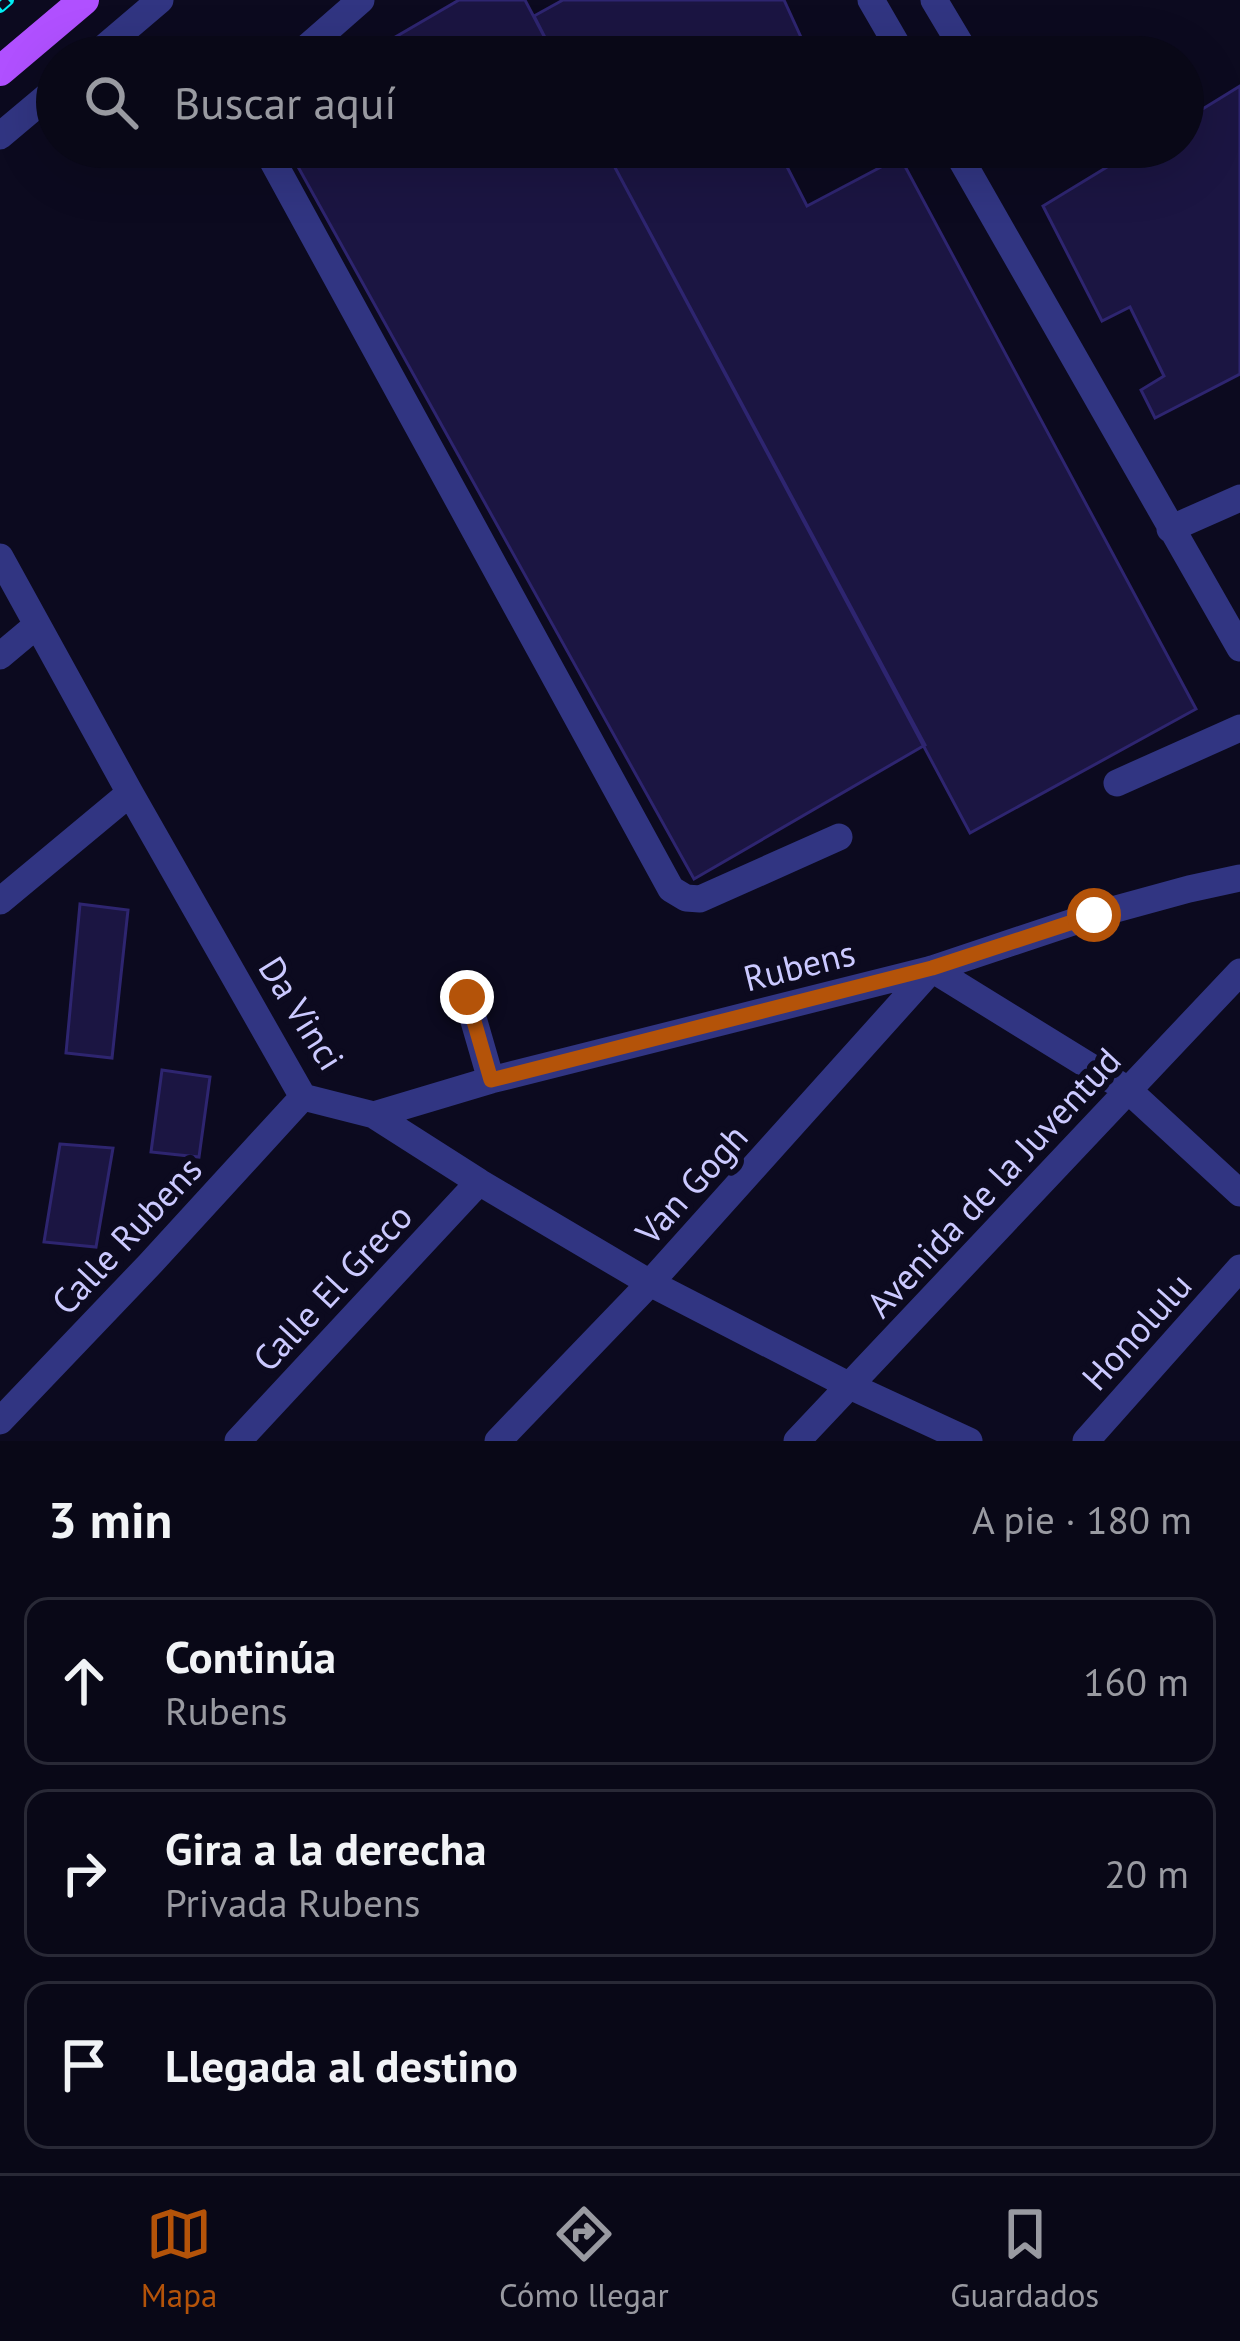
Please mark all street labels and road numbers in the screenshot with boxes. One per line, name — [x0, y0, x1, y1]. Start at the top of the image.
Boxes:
street label: Rubens — [738, 929, 860, 1001]
street label: Da Vinci — [249, 947, 355, 1079]
street label: Avenida de la Juventud — [856, 1037, 1130, 1327]
street label: Van Gogh — [624, 1114, 757, 1255]
street label: Calle Rubens — [41, 1146, 211, 1324]
street label: Calle El Greco — [242, 1193, 422, 1381]
street label: Honolulu — [1071, 1262, 1201, 1400]

